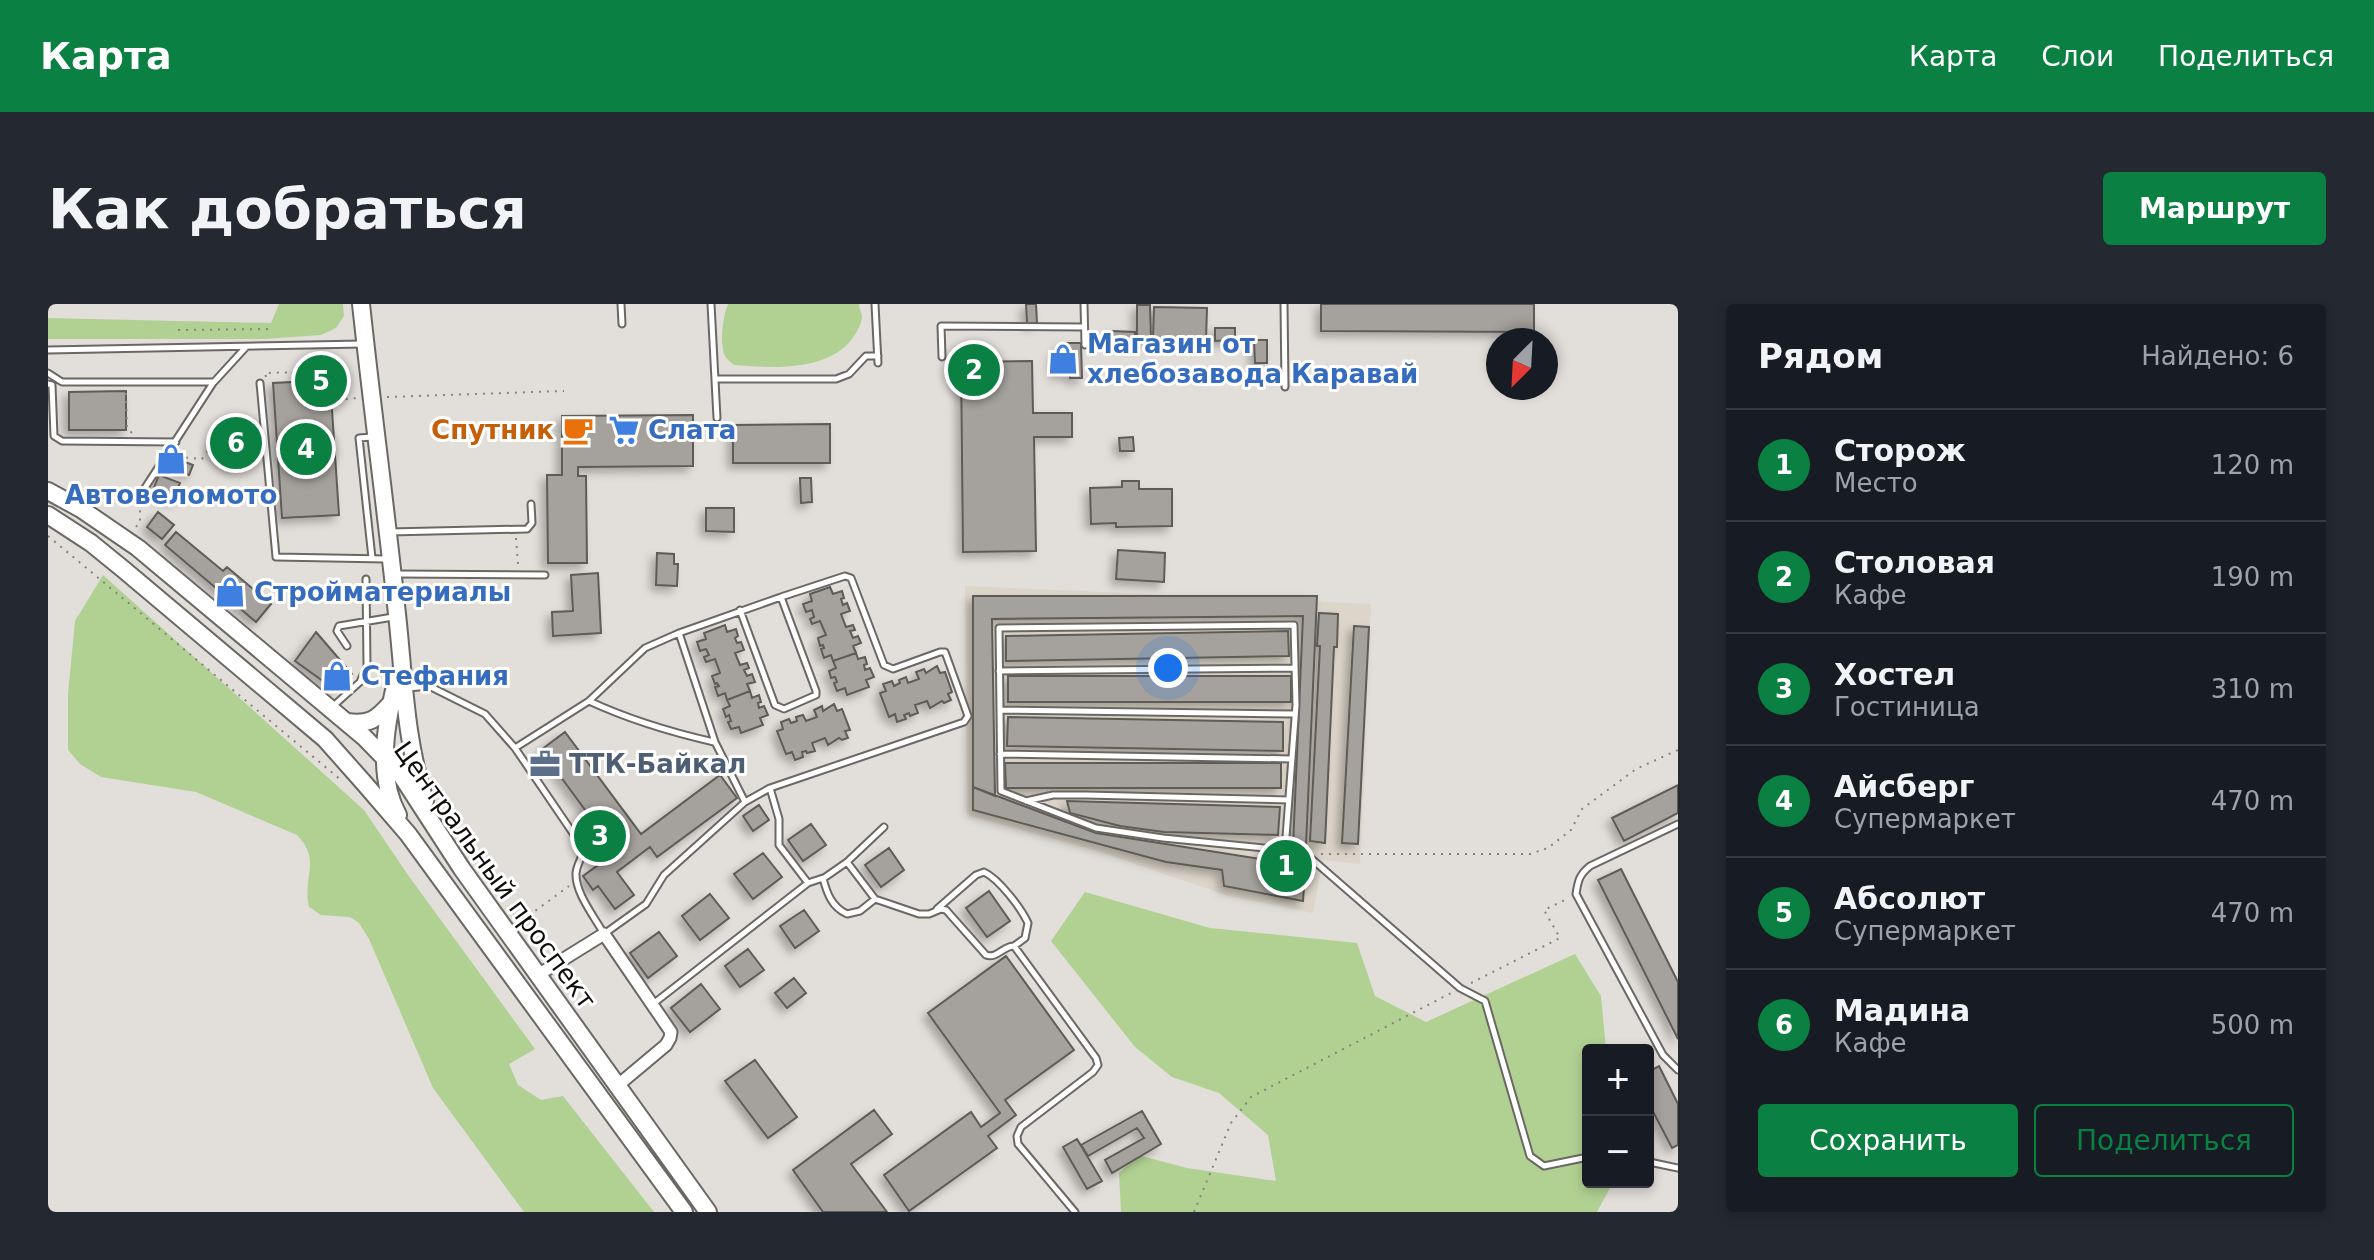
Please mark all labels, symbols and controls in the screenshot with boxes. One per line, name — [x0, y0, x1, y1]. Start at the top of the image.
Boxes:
text: Карта — [40, 34, 172, 78]
text: Карта — [1909, 40, 1997, 73]
text: Слои — [2041, 40, 2114, 73]
text: Поделиться — [2158, 40, 2334, 73]
button: Маршрут — [2103, 172, 2326, 245]
text: Как добраться — [48, 176, 527, 241]
north arrow — [1486, 328, 1558, 400]
place label: Магазин от хлебозавода Каравай — [1087, 329, 1418, 389]
text: Рядом — [1758, 336, 1883, 376]
pin: 2 — [948, 340, 1000, 400]
text: Найдено: 6 — [2141, 341, 2294, 371]
shop icon: Магазин от хлебозавода Каравай — [1046, 342, 1080, 376]
pin: 5 — [295, 351, 347, 411]
pin: 6 — [210, 413, 262, 473]
cafe icon: Спутник — [561, 413, 595, 447]
supermarket icon: Слата — [607, 413, 641, 447]
place label: Спутник — [431, 415, 554, 445]
place label: Слата — [648, 415, 736, 445]
pin: 4 — [280, 419, 332, 479]
text: Сторож — [1834, 433, 1966, 468]
shop icon: Автовеломото — [154, 442, 188, 476]
text: 1 — [1775, 450, 1793, 480]
text: 120 m — [2211, 450, 2294, 480]
text: Место — [1834, 468, 1918, 498]
place label: Автовеломото — [65, 480, 277, 510]
text: Столовая — [1834, 545, 1995, 580]
text: 2 — [1775, 562, 1793, 592]
text: 190 m — [2211, 562, 2294, 592]
shop icon: Стройматериалы — [213, 575, 247, 609]
place label: Стройматериалы — [254, 577, 511, 607]
text: Кафе — [1834, 580, 1907, 610]
your location — [1148, 648, 1188, 688]
text: Хостел — [1834, 657, 1955, 692]
shop icon: Стефания — [320, 659, 354, 693]
place label: Стефания — [361, 661, 509, 691]
text: 3 — [1775, 674, 1793, 704]
text: 310 m — [2211, 674, 2294, 704]
text: Гостиница — [1834, 692, 1980, 722]
street label: Центральный проспект — [388, 736, 602, 1014]
office icon: ТТК-Байкал — [528, 747, 562, 781]
place label: ТТК-Байкал — [569, 749, 746, 779]
text: Айсберг — [1834, 769, 1974, 804]
text: 4 — [1775, 786, 1793, 816]
text: 470 m — [2211, 786, 2294, 816]
text: Супермаркет — [1834, 804, 2016, 834]
pin: 3 — [574, 806, 626, 866]
pin: 1 — [1260, 836, 1312, 896]
text: Абсолют — [1834, 881, 1985, 916]
text: 5 — [1775, 898, 1793, 928]
text: 470 m — [2211, 898, 2294, 928]
text: Супермаркет — [1834, 916, 2016, 946]
text: Мадина — [1834, 993, 1970, 1028]
text: 6 — [1775, 1010, 1793, 1040]
text: 500 m — [2211, 1010, 2294, 1040]
text: Кафе — [1834, 1028, 1907, 1058]
map controls — [1582, 1044, 1654, 1188]
button: + — [1582, 1044, 1654, 1116]
button: Сохранить — [1758, 1104, 2018, 1177]
button: Поделиться — [2034, 1104, 2294, 1177]
button: − — [1582, 1116, 1654, 1188]

